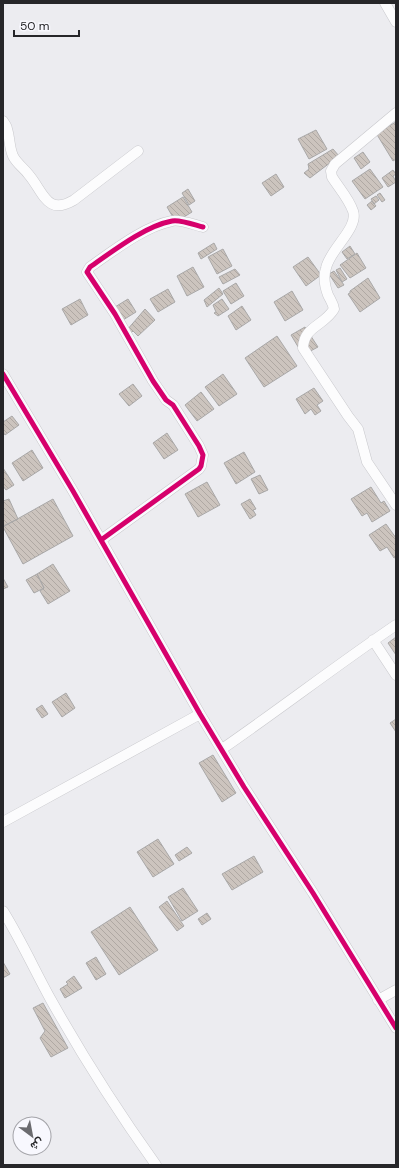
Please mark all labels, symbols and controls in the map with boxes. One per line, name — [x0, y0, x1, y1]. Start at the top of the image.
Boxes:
scale bar — [14, 12, 79, 38]
text: 50 m — [20, 18, 49, 34]
north arrow — [12, 1116, 52, 1156]
text: ش — [28, 1135, 47, 1154]

